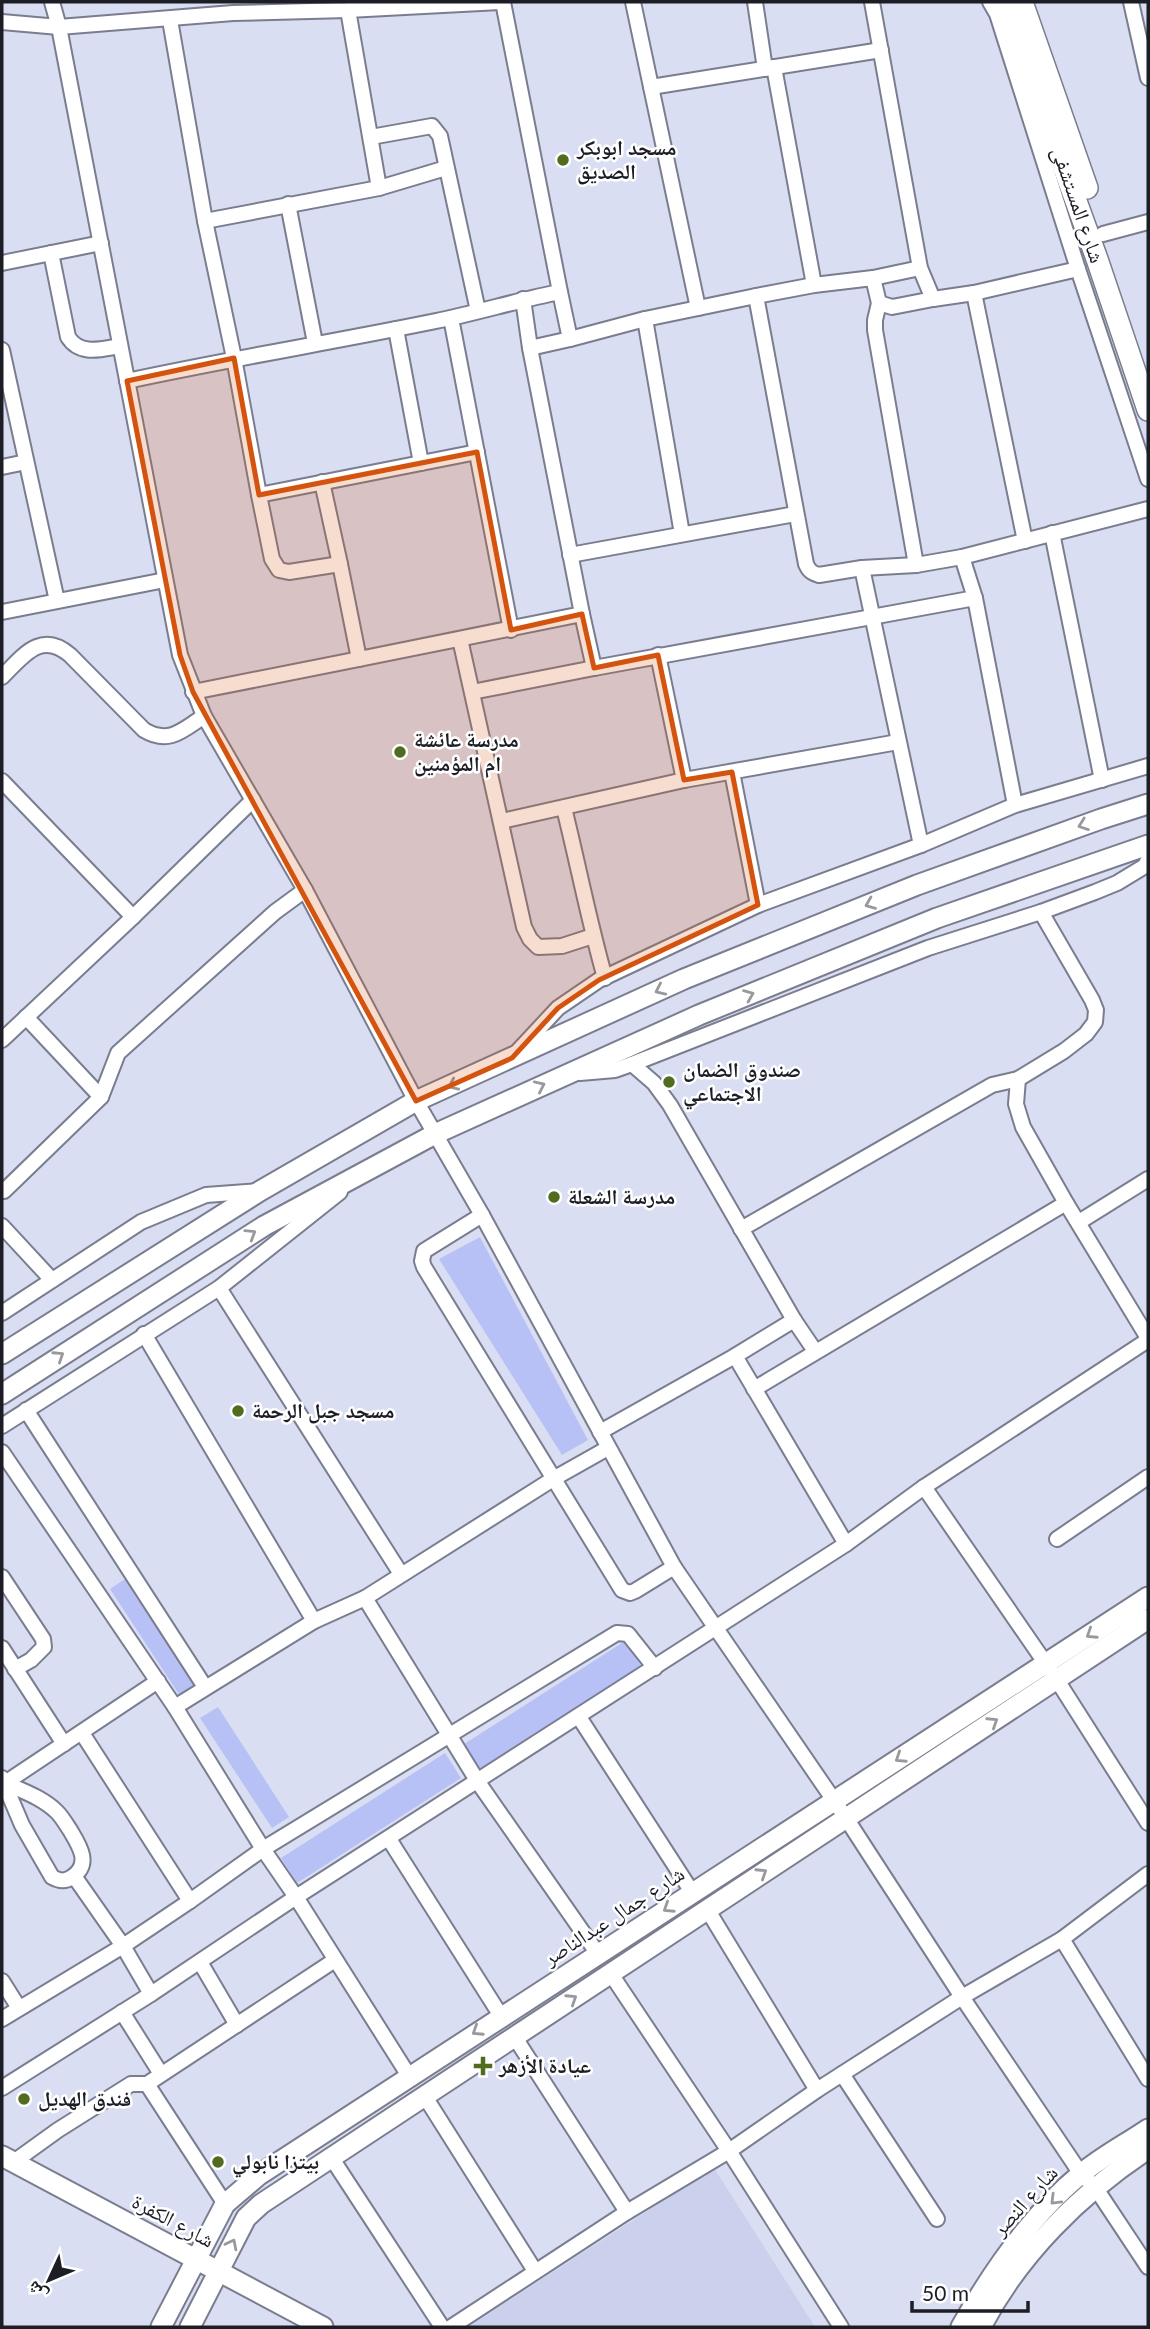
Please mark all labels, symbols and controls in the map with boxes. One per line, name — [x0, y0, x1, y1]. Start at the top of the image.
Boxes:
place label: مسجد ابوبكر الصديق — [576, 134, 677, 185]
street label: شارع المستشفى — [1046, 143, 1111, 267]
marker: مسجد ابوبكر الصديق — [555, 152, 571, 168]
place label: مدرسة عائشة ام المؤمنين — [414, 726, 519, 778]
marker: مدرسة عائشة ام المؤمنين — [392, 744, 408, 760]
one-way arrow — [1078, 817, 1090, 831]
one-way arrow — [865, 896, 877, 910]
one-way arrow — [654, 982, 667, 996]
one-way arrow — [742, 989, 754, 1003]
place label: صندوق الضمان الاجتماعي — [683, 1056, 801, 1110]
marker: صندوق الضمان الاجتماعي — [661, 1074, 677, 1090]
one-way arrow — [447, 1077, 460, 1091]
one-way arrow — [533, 1080, 545, 1094]
place label: مدرسة الشعلة — [568, 1183, 675, 1208]
marker: مدرسة الشعلة — [546, 1189, 562, 1205]
one-way arrow — [243, 1230, 256, 1243]
one-way arrow — [51, 1352, 64, 1365]
place label: مسجد جبل الرحمة — [252, 1397, 394, 1424]
marker: مسجد جبل الرحمة — [230, 1403, 246, 1419]
one-way arrow — [1086, 1626, 1099, 1638]
one-way arrow — [986, 1717, 999, 1730]
one-way arrow — [895, 1750, 908, 1763]
street label: شارع جمال عبدالناصر — [537, 1860, 689, 1972]
one-way arrow — [754, 1869, 767, 1881]
one-way arrow — [663, 1900, 676, 1912]
one-way arrow — [564, 1994, 577, 2007]
one-way arrow — [472, 2023, 485, 2036]
place label: عيادة الأزهر — [498, 2052, 591, 2078]
marker: عيادة الأزهر — [473, 2056, 493, 2076]
place label: فندق الهديل — [38, 2085, 131, 2112]
marker: فندق الهديل — [16, 2091, 32, 2107]
place label: بيتزا نابولي — [232, 2148, 319, 2178]
marker: بيتزا نابولي — [210, 2154, 226, 2170]
street label: شارع النصر — [985, 2160, 1063, 2242]
street label: شارع الكفرة — [127, 2188, 219, 2254]
one-way arrow — [1051, 2191, 1064, 2204]
one-way arrow — [223, 2239, 237, 2252]
north arrow — [14, 2245, 84, 2315]
scale bar — [912, 2270, 1028, 2314]
text: ش — [21, 2276, 52, 2307]
text: 50 m — [922, 2280, 969, 2305]

